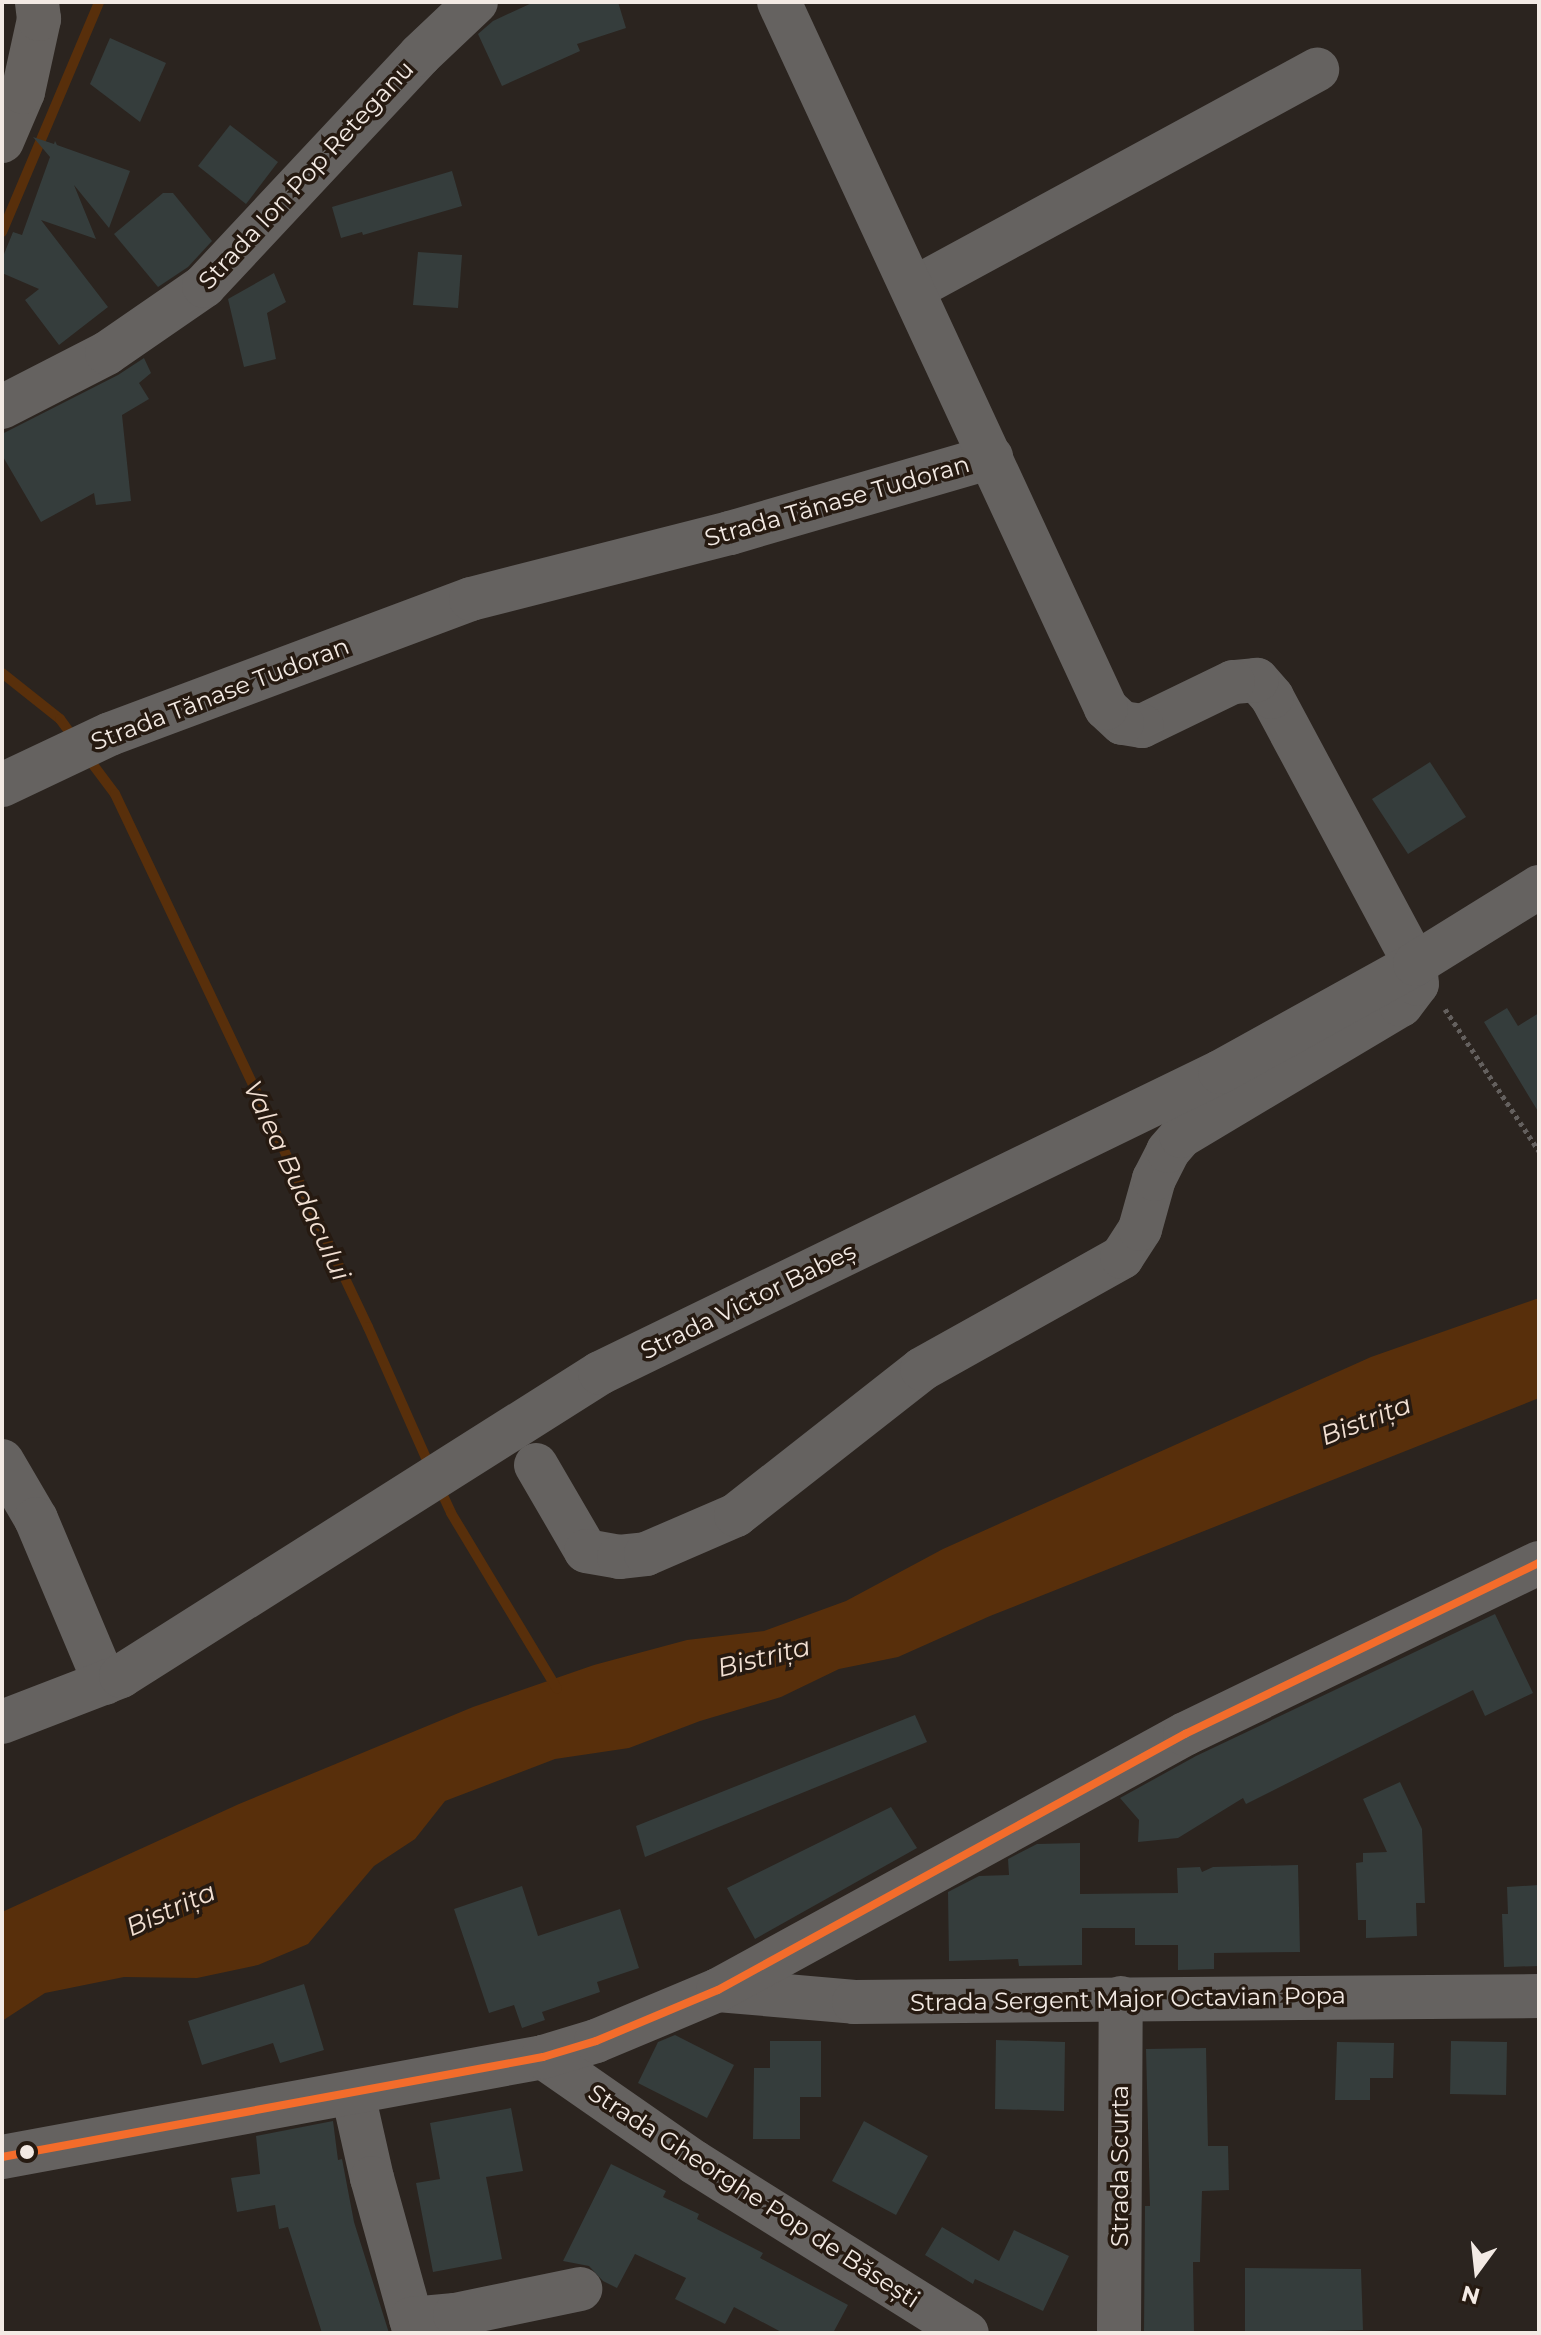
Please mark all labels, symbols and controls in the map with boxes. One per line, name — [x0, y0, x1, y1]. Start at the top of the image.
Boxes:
street label: Strada Ion Pop Reteganu — [193, 55, 419, 295]
street label: Strada Tănase Tudoran — [701, 449, 973, 553]
street label: Strada Tănase Tudoran — [87, 631, 353, 757]
water label: Valea Budacului — [236, 1076, 356, 1286]
street label: Strada Victor Babeș — [636, 1236, 860, 1366]
water label: Bistrița — [1316, 1389, 1416, 1453]
water label: Bistrița — [714, 1631, 814, 1685]
water label: Bistrița — [121, 1876, 221, 1944]
street label: Strada Sergent Major Octavian Popa — [910, 1981, 1346, 2017]
street label: Strada Gheorghe Pop de Băsești — [583, 2078, 925, 2314]
street label: Strada Scurta — [1106, 2085, 1134, 2247]
unlabelled marker — [19, 2144, 35, 2160]
north arrow — [1437, 2231, 1517, 2311]
text: N — [1459, 2279, 1483, 2310]

